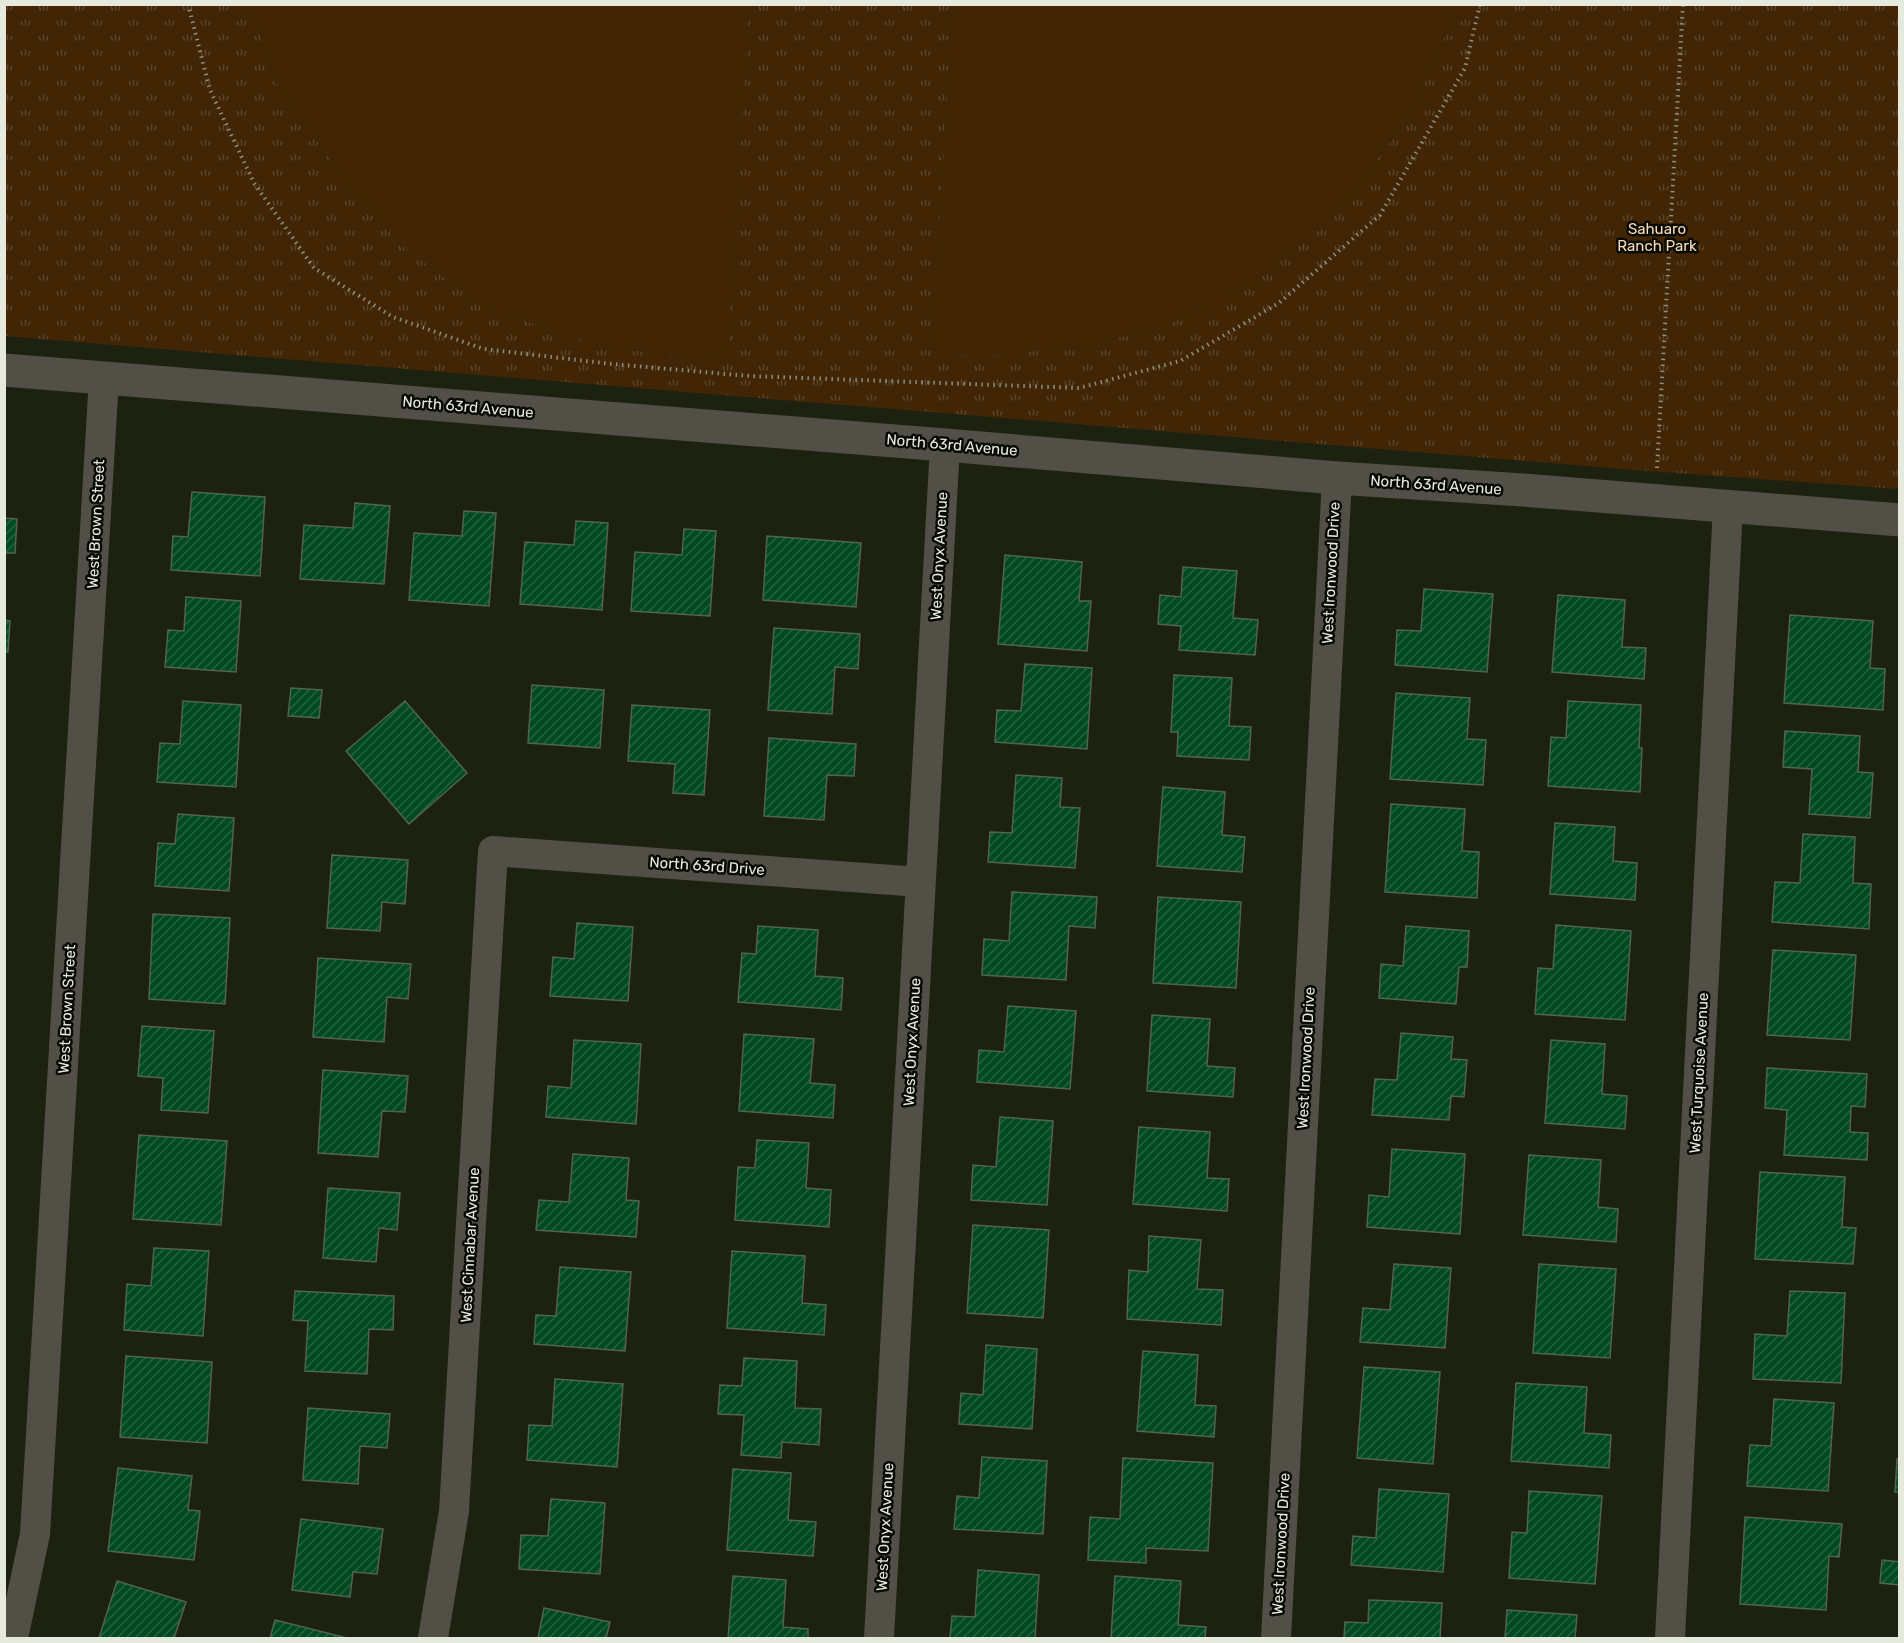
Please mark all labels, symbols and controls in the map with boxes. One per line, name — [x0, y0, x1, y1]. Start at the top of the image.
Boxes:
park label: Sahuaro Ranch Park — [1617, 220, 1697, 255]
street label: North 63rd Avenue — [402, 392, 534, 422]
street label: North 63rd Avenue — [886, 430, 1018, 460]
street label: West Brown Street — [84, 459, 108, 589]
street label: North 63rd Avenue — [1370, 471, 1502, 499]
street label: West Onyx Avenue — [927, 491, 951, 621]
street label: West Ironwood Drive — [1318, 501, 1344, 645]
street label: North 63rd Drive — [649, 853, 765, 879]
street label: West Brown Street — [55, 944, 79, 1074]
street label: West Onyx Avenue — [900, 977, 924, 1107]
street label: West Ironwood Drive — [1293, 986, 1319, 1130]
street label: West Turquoise Avenue — [1686, 992, 1712, 1154]
street label: West Cinnabar Avenue — [457, 1167, 483, 1323]
street label: West Onyx Avenue — [873, 1462, 897, 1592]
street label: West Ironwood Drive — [1268, 1472, 1294, 1616]

